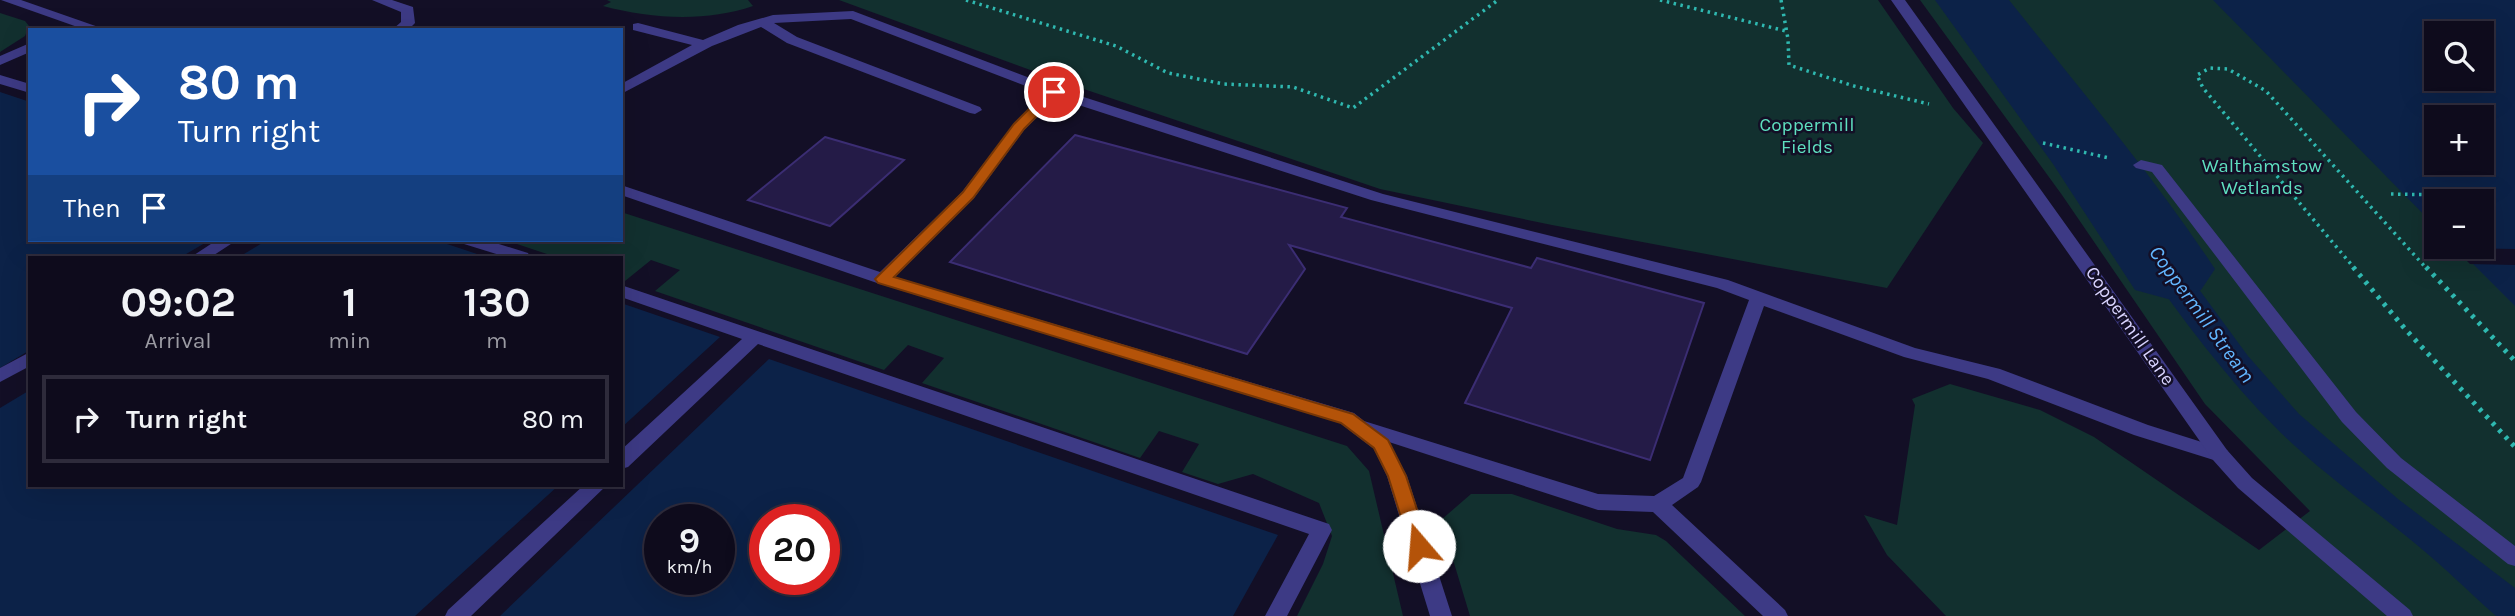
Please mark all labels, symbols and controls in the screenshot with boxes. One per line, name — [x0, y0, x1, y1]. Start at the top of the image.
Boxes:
map controls — [2424, 21, 2494, 259]
button: search — [2424, 21, 2494, 91]
text: 80 m — [178, 54, 300, 111]
icon: right — [63, 56, 154, 147]
pin — [1024, 62, 1084, 122]
icon: arrive — [1035, 73, 1073, 111]
button: + — [2424, 105, 2494, 175]
text: Turn right — [178, 113, 320, 150]
park label: Coppermill Fields — [1760, 114, 1854, 158]
park label: Walthamstow Wetlands — [2202, 155, 2322, 199]
icon: arrive — [135, 189, 173, 227]
button: − — [2424, 189, 2494, 259]
text: Then — [63, 193, 121, 224]
water label: Coppermill Stream — [2144, 241, 2260, 387]
street label: Coppermill Lane — [2081, 262, 2179, 390]
text: 09:02 — [120, 277, 236, 327]
text: 1 — [342, 277, 357, 327]
text: 130 — [463, 277, 531, 327]
text: Arrival — [144, 327, 212, 354]
text: min — [328, 327, 371, 354]
text: m — [486, 327, 508, 354]
icon: right — [67, 400, 105, 438]
text: Turn right — [126, 404, 247, 435]
text: 80 m — [522, 404, 584, 435]
speed limit sign: 20 — [749, 504, 840, 595]
position arrow — [1382, 509, 1456, 583]
text: 9 — [679, 520, 700, 561]
text: km/h — [667, 556, 712, 578]

